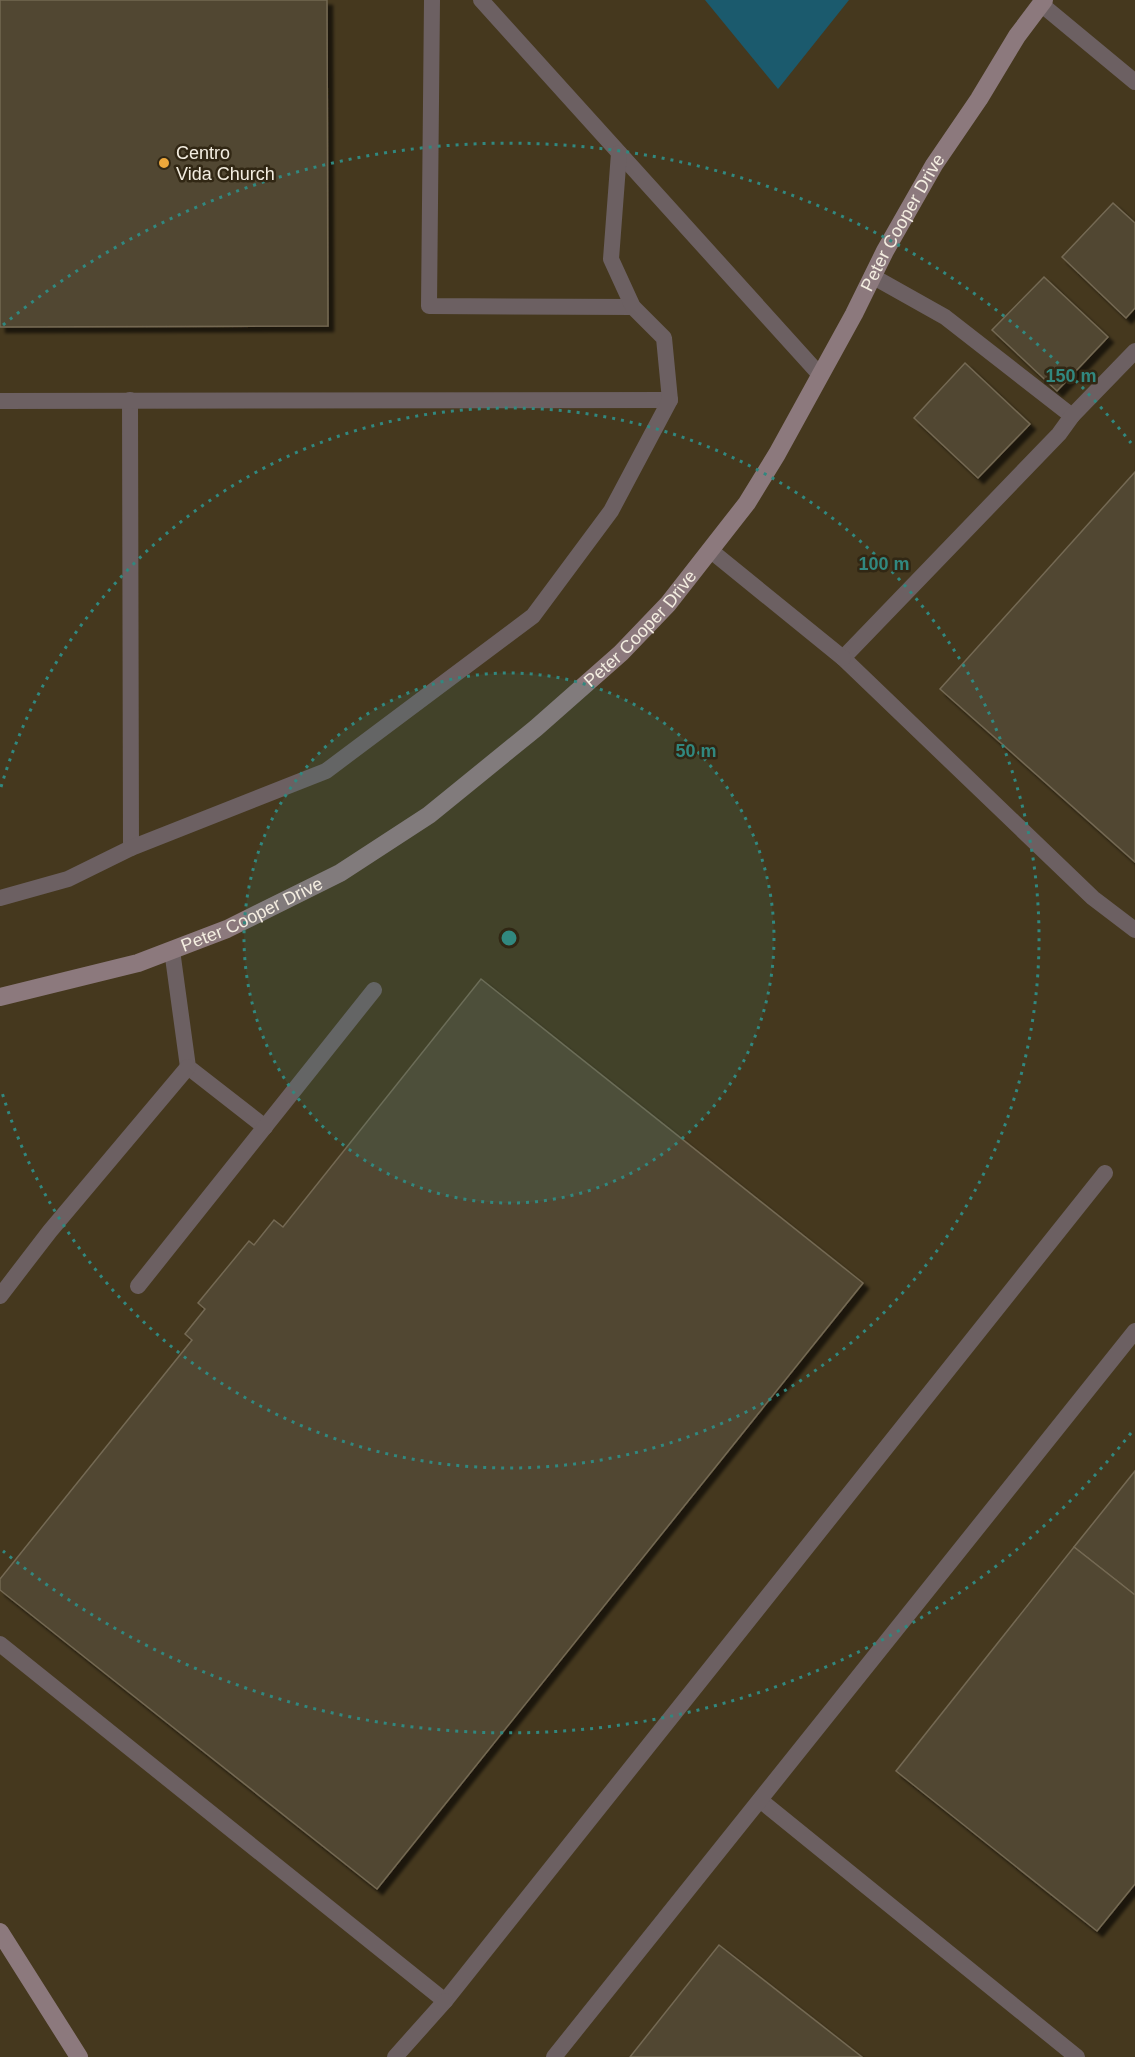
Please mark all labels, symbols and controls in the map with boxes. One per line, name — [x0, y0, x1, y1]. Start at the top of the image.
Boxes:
place label: Centro Vida Church — [176, 143, 275, 184]
street label: Peter Cooper Drive — [857, 150, 949, 295]
marker: Centro Vida Church — [157, 156, 171, 170]
text: 150 m — [1045, 366, 1097, 386]
text: 100 m — [858, 554, 910, 574]
street label: Peter Cooper Drive — [580, 566, 701, 691]
text: 50 m — [675, 741, 717, 761]
street label: Peter Cooper Drive — [178, 873, 326, 956]
centre of rings — [499, 928, 519, 948]

